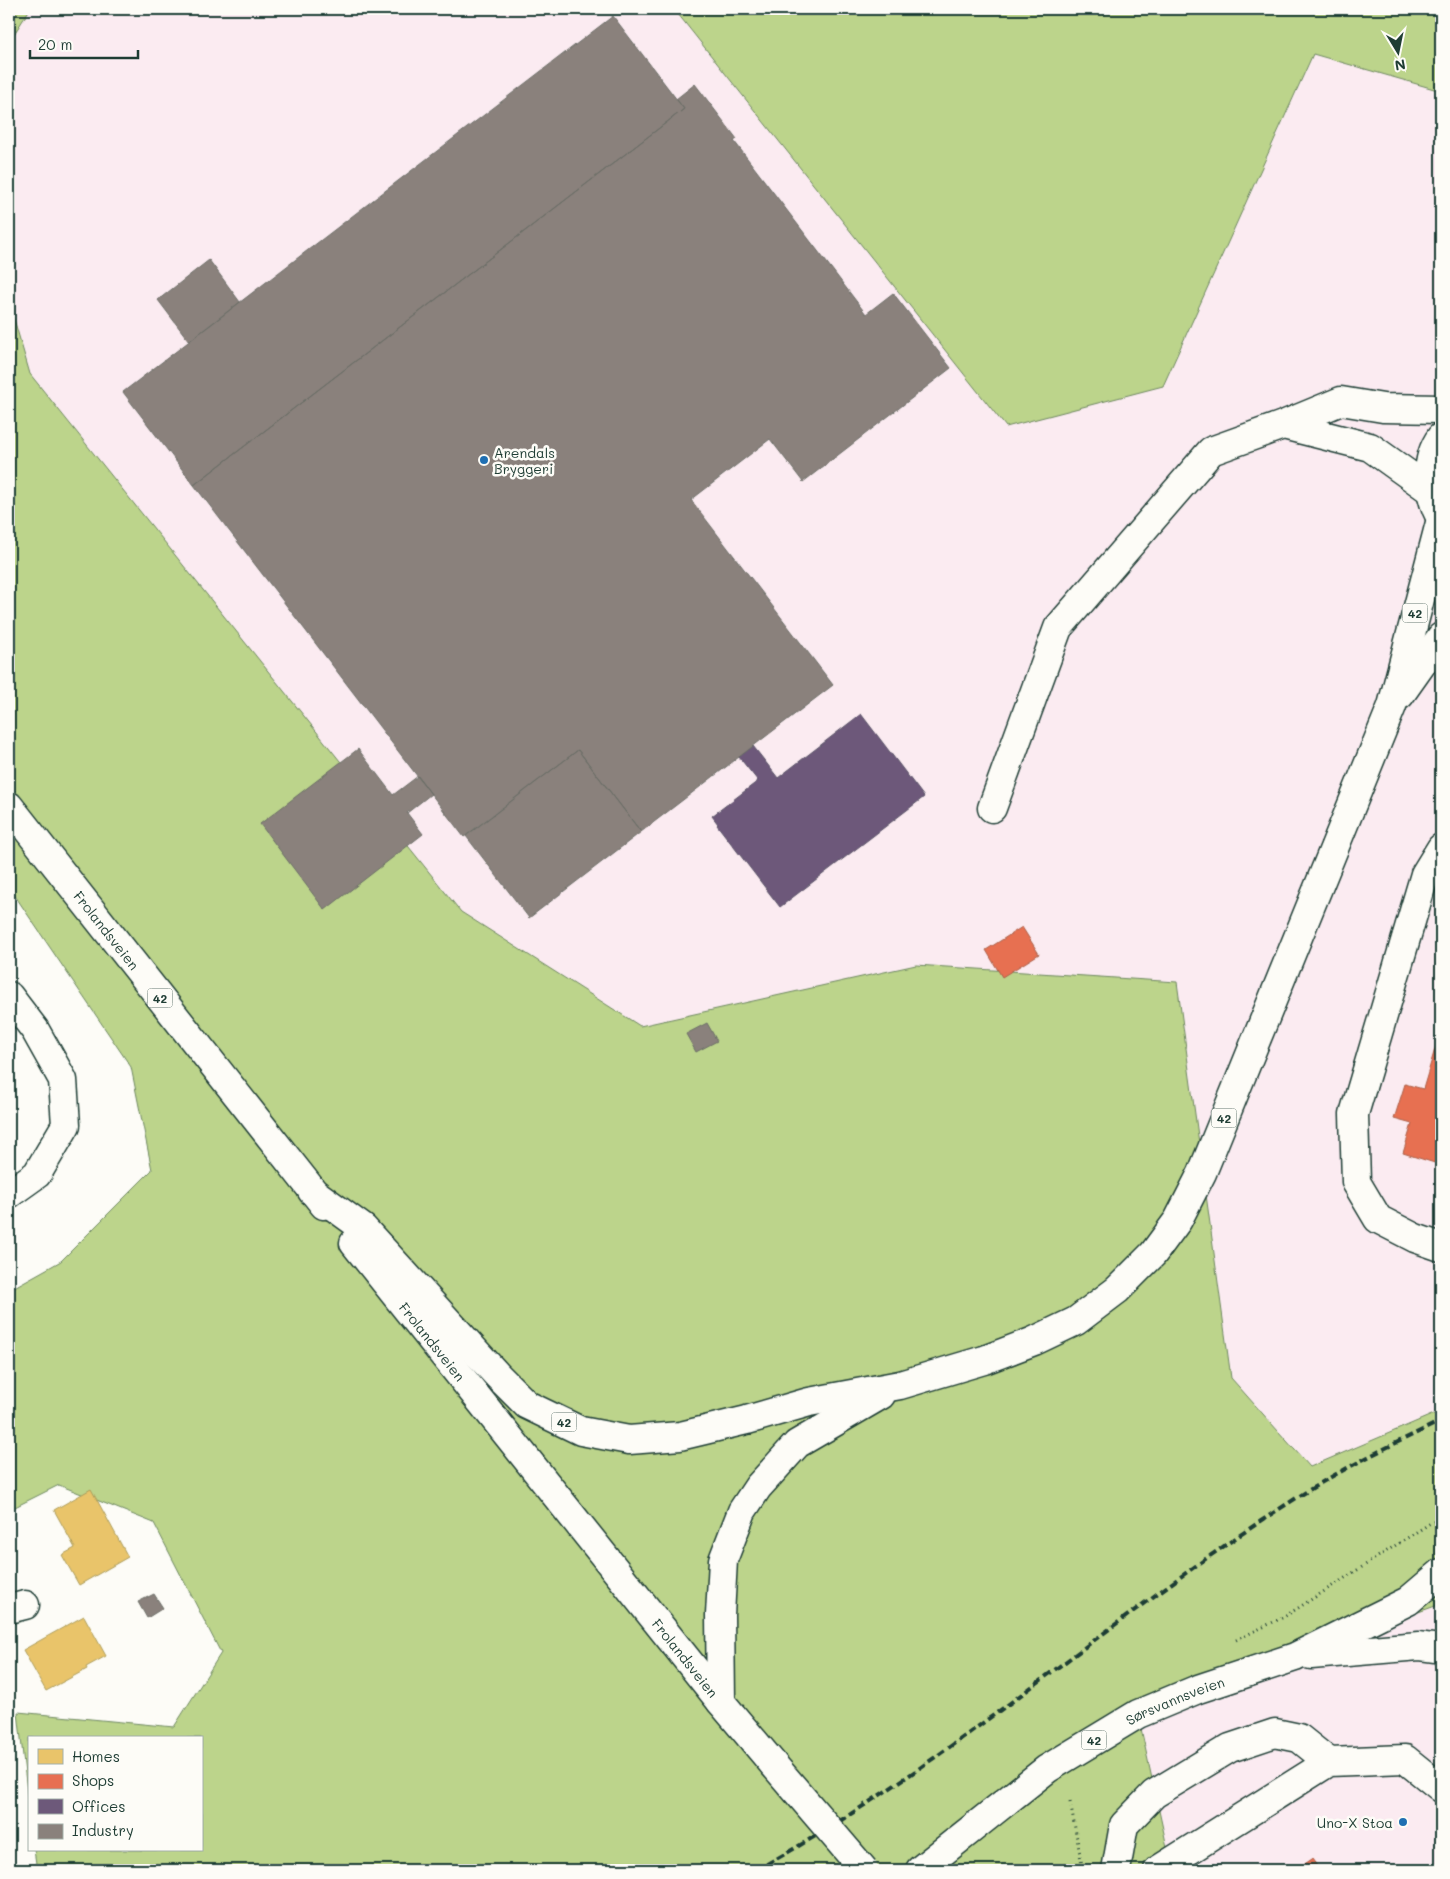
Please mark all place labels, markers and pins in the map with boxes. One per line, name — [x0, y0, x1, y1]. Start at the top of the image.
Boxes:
place label: Arendals Bryggeri — [494, 443, 555, 478]
marker: Arendals Bryggeri — [478, 454, 490, 466]
place label: Uno-X Stoa — [1317, 1813, 1393, 1832]
marker: Uno-X Stoa — [1397, 1816, 1409, 1828]

